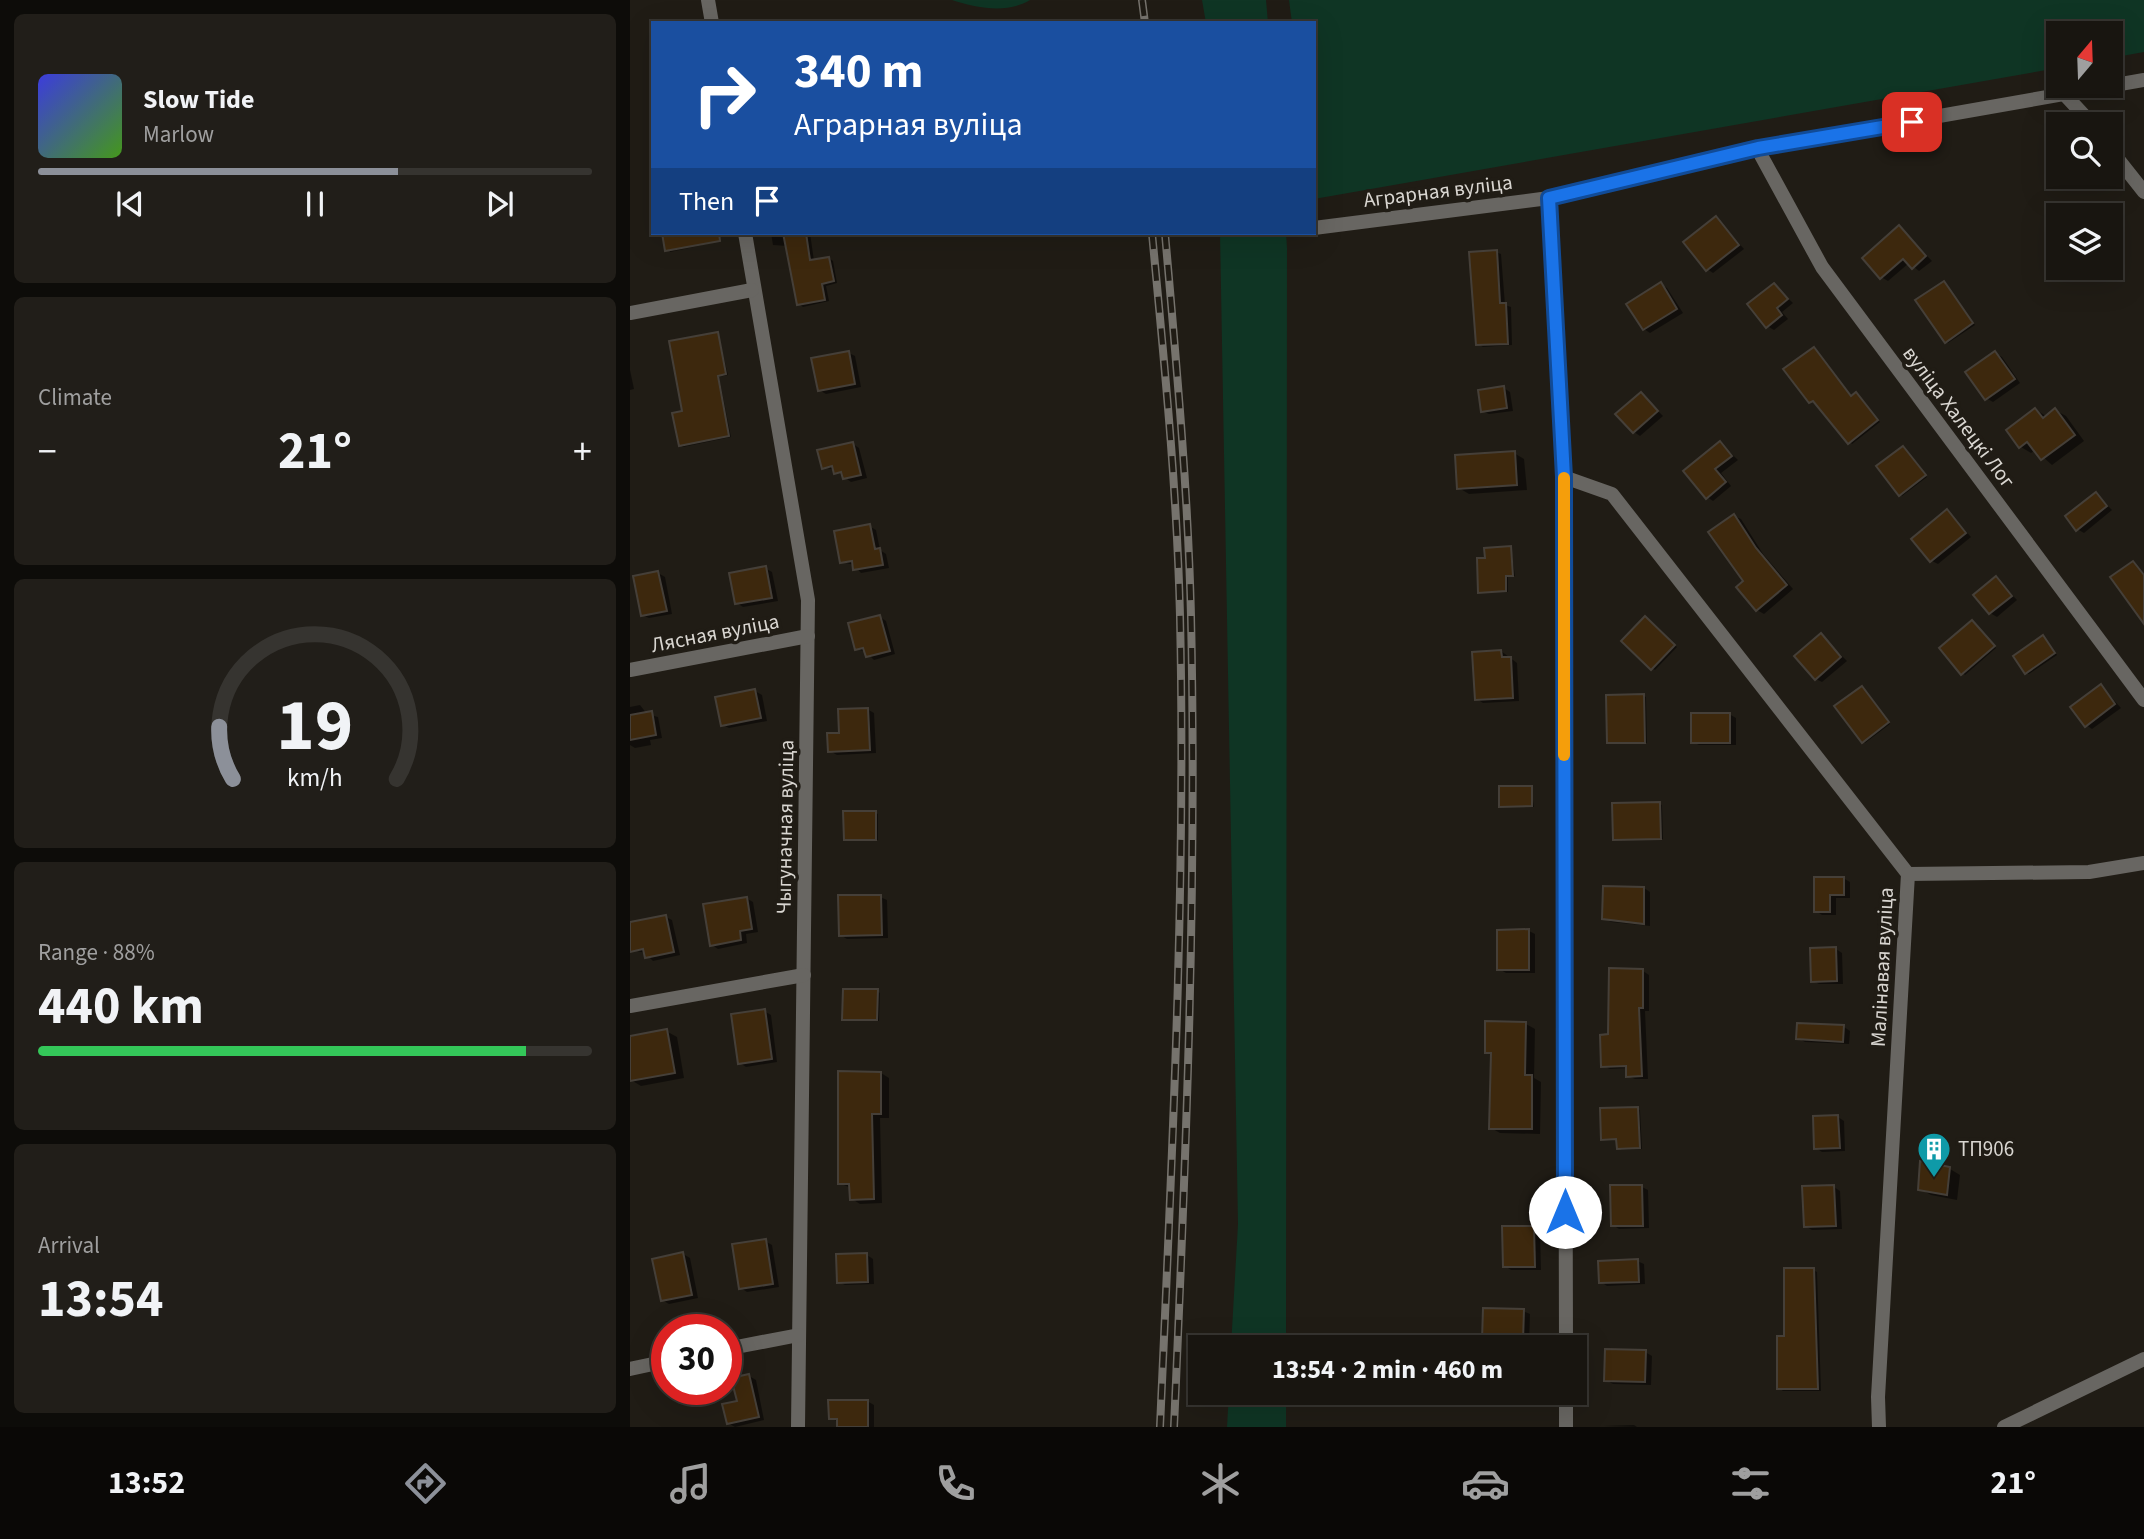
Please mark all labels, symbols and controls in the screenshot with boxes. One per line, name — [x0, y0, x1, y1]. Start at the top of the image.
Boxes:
north arrow — [2046, 21, 2123, 98]
map controls — [2046, 21, 2123, 280]
text: 340 m — [794, 37, 923, 107]
icon: right — [679, 49, 770, 140]
text: Slow Tide — [143, 81, 254, 118]
pin — [1882, 92, 1942, 152]
text: Аграрная вуліца — [794, 102, 1023, 148]
icon: arrive — [1893, 103, 1931, 141]
button: search — [2046, 112, 2123, 189]
text: Marlow — [143, 118, 214, 151]
street label: Аграрная вуліца — [1362, 167, 1514, 215]
icon: arrive — [748, 182, 786, 220]
text: Then — [679, 183, 734, 220]
icon: previous — [111, 185, 149, 223]
icon: pause — [296, 185, 334, 223]
icon: next — [481, 185, 519, 223]
button: layers — [2046, 203, 2123, 280]
street label: вуліца Халецкі Лог — [1896, 340, 2023, 494]
text: Climate — [38, 381, 112, 414]
text: 21° — [278, 415, 352, 489]
text: − — [38, 425, 57, 479]
text: + — [573, 425, 592, 479]
street label: Лясная вуліца — [648, 606, 782, 660]
text: 19 — [277, 675, 353, 779]
street label: Чыгуначная вуліца — [768, 740, 802, 914]
text: km/h — [287, 760, 343, 796]
street label: Малінавая вуліца — [1863, 886, 1901, 1048]
text: Range · 88% — [38, 936, 155, 969]
text: 440 km — [38, 970, 204, 1044]
building icon: ТП906 — [1915, 1130, 1953, 1179]
place label: ТП906 — [1958, 1134, 2014, 1164]
position arrow — [1528, 1175, 1602, 1249]
text: Arrival — [38, 1229, 100, 1262]
text: 13:54 — [38, 1263, 163, 1337]
speed limit sign: 30 — [651, 1314, 742, 1405]
text: 13:54 · 2 min · 460 m — [1272, 1351, 1503, 1388]
icon: directions — [401, 1459, 450, 1508]
icon: music — [666, 1459, 715, 1508]
icon: phone — [931, 1459, 980, 1508]
icon: climate — [1196, 1459, 1245, 1508]
icon: car — [1461, 1459, 1510, 1508]
icon: filters — [1726, 1459, 1775, 1508]
text: 13:52 — [108, 1460, 185, 1506]
text: 21° — [1990, 1460, 2036, 1506]

